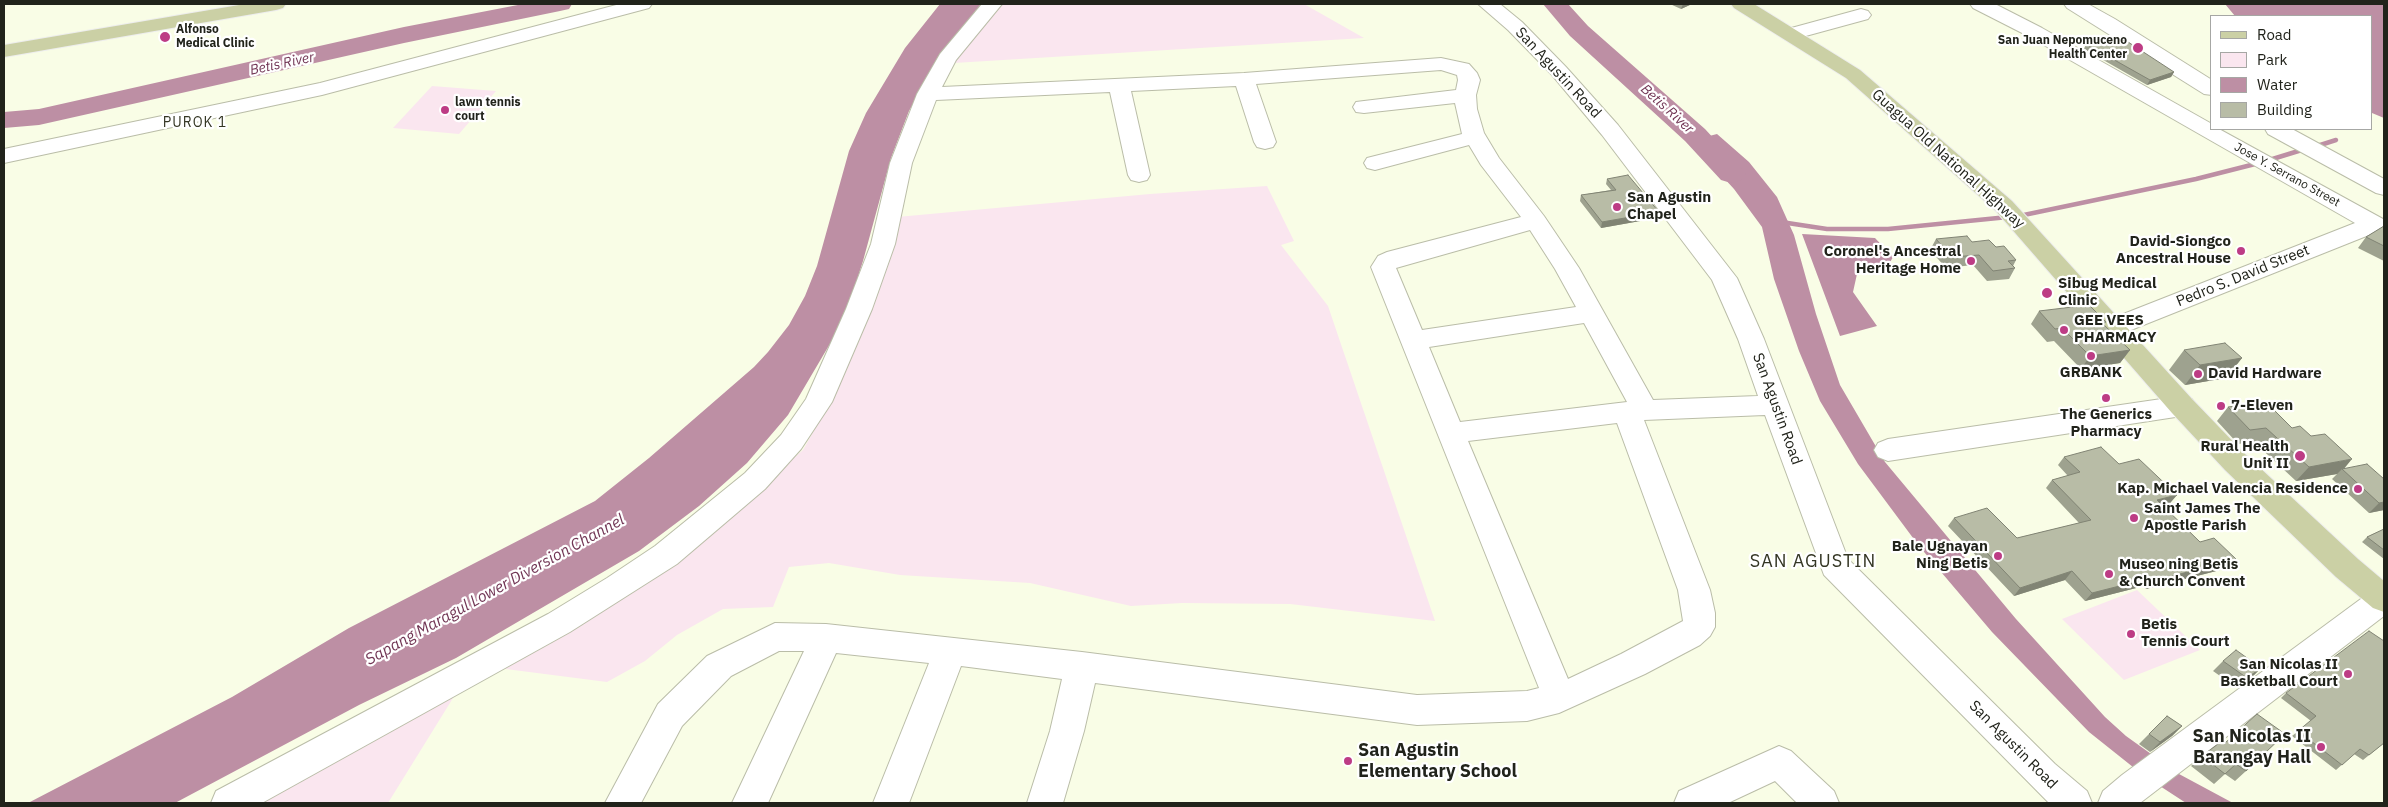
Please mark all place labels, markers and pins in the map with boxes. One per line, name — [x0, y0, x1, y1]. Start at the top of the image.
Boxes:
place label: Alfonso Medical Clinic — [176, 23, 254, 51]
marker: Alfonso Medical Clinic — [158, 30, 172, 44]
place label: San Juan Nepomuceno Health Center — [1998, 34, 2127, 62]
marker: San Juan Nepomuceno Health Center — [2131, 41, 2145, 55]
place label: lawn tennis court — [455, 96, 521, 124]
marker: lawn tennis court — [439, 104, 451, 116]
place label: San Agustin Chapel — [1627, 189, 1711, 224]
marker: San Agustin Chapel — [1611, 201, 1623, 213]
place label: David-Siongco Ancestral House — [2116, 233, 2231, 268]
place label: Coronel's Ancestral Heritage Home — [1824, 243, 1961, 278]
marker: David-Siongco Ancestral House — [2235, 245, 2247, 257]
marker: Coronel's Ancestral Heritage Home — [1965, 255, 1977, 267]
place label: Sibug Medical Clinic — [2058, 275, 2156, 310]
marker: Sibug Medical Clinic — [2040, 286, 2054, 300]
place label: GEE VEES PHARMACY — [2074, 312, 2157, 347]
marker: GEE VEES PHARMACY — [2058, 324, 2070, 336]
marker: GRBANK — [2085, 350, 2097, 362]
place label: GRBANK — [2060, 364, 2122, 382]
place label: David Hardware — [2208, 365, 2322, 383]
marker: David Hardware — [2192, 368, 2204, 380]
marker: The Generics Pharmacy — [2100, 392, 2112, 404]
place label: 7-Eleven — [2231, 397, 2293, 415]
marker: 7-Eleven — [2215, 400, 2227, 412]
place label: The Generics Pharmacy — [2060, 406, 2152, 441]
place label: Rural Health Unit II — [2201, 438, 2289, 473]
marker: Rural Health Unit II — [2293, 449, 2307, 463]
place label: Kap. Michael Valencia Residence — [2117, 480, 2348, 498]
marker: Kap. Michael Valencia Residence — [2352, 483, 2364, 495]
place label: Saint James The Apostle Parish — [2144, 500, 2260, 535]
marker: Saint James The Apostle Parish — [2128, 512, 2140, 524]
place label: Bale Ugnayan Ning Betis — [1892, 538, 1988, 573]
marker: Bale Ugnayan Ning Betis — [1992, 550, 2004, 562]
place label: Museo ning Betis & Church Convent — [2119, 556, 2245, 591]
marker: Museo ning Betis & Church Convent — [2103, 568, 2115, 580]
place label: Betis Tennis Court — [2141, 616, 2230, 651]
marker: Betis Tennis Court — [2125, 628, 2137, 640]
place label: San Nicolas II Basketball Court — [2220, 656, 2338, 691]
marker: San Nicolas II Basketball Court — [2342, 668, 2354, 680]
place label: San Nicolas II Barangay Hall — [2192, 726, 2311, 769]
place label: San Agustin Elementary School — [1358, 740, 1517, 782]
marker: San Nicolas II Barangay Hall — [2315, 741, 2327, 753]
marker: San Agustin Elementary School — [1342, 755, 1354, 767]

